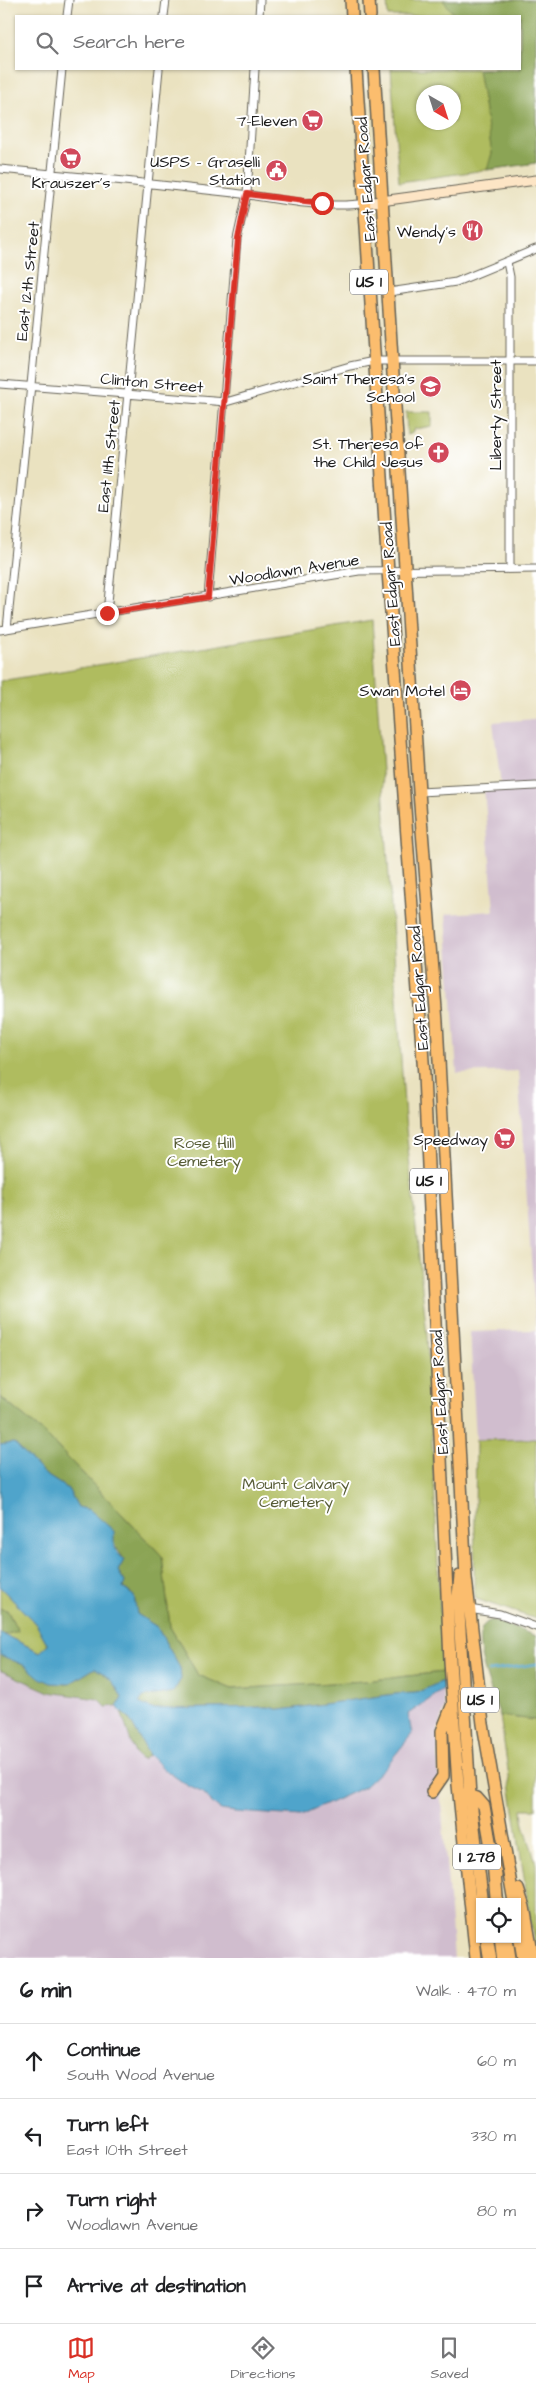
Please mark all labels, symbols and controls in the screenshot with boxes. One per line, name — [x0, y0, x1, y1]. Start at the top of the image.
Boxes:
search box — [15, 15, 521, 70]
icon: search — [33, 29, 61, 57]
text: Search here — [73, 29, 185, 56]
north arrow — [416, 85, 461, 130]
supermarket icon: 7-Eleven — [301, 108, 325, 132]
place label: 7-Eleven — [237, 110, 297, 132]
street label: East Edgar Road — [351, 116, 382, 242]
supermarket icon: Krauszer's — [59, 146, 83, 170]
place label: USPS - Graselli Station — [150, 151, 261, 191]
public building icon: USPS - Graselli Station — [264, 158, 288, 182]
place label: Krauszer's — [32, 172, 110, 194]
route start — [311, 192, 334, 215]
restaurant icon: Wendy's — [460, 219, 484, 243]
street label: East 12th Street — [11, 220, 45, 342]
place label: Wendy's — [397, 221, 456, 244]
road number: US 1 — [350, 270, 388, 294]
street label: Liberty Street — [485, 359, 508, 470]
street label: Clinton Street — [99, 368, 205, 399]
place label: Saint Theresa's School — [302, 368, 415, 408]
school or university icon: Saint Theresa's School — [419, 375, 443, 399]
street label: East 11th Street — [92, 398, 126, 513]
place label: St. Theresa of the Child Jesus — [312, 433, 424, 473]
church icon: St. Theresa of the Child Jesus — [427, 440, 451, 464]
street label: East Edgar Road — [376, 521, 407, 647]
street label: Woodlawn Avenue — [228, 549, 361, 591]
route end — [96, 602, 119, 625]
hotel icon: Swan Motel — [449, 678, 473, 702]
place label: Swan Motel — [359, 680, 445, 702]
street label: East Edgar Road — [404, 925, 435, 1051]
supermarket icon: Speedway — [492, 1127, 516, 1151]
place label: Speedway — [413, 1129, 488, 1152]
park label: Rose Hill Cemetery — [167, 1132, 241, 1173]
road number: US 1 — [410, 1168, 448, 1194]
street label: East Edgar Road — [426, 1329, 455, 1455]
park label: Mount Calvary Cemetery — [242, 1473, 350, 1514]
road number: US 1 — [461, 1688, 499, 1712]
road number: I 278 — [453, 1844, 501, 1870]
map controls — [476, 1898, 521, 1943]
button: locate — [476, 1898, 521, 1943]
text: 6 min — [20, 1976, 72, 2005]
text: Walk · 470 m — [416, 1980, 516, 2002]
text: Continue — [67, 2037, 141, 2064]
icon: ahead — [20, 2047, 48, 2075]
text: 60 m — [477, 2050, 516, 2072]
text: South Wood Avenue — [67, 2064, 215, 2086]
text: Turn left — [67, 2112, 148, 2139]
icon: left — [20, 2122, 48, 2150]
text: 330 m — [471, 2125, 516, 2147]
text: East 10th Street — [67, 2139, 188, 2161]
text: Turn right — [67, 2187, 156, 2214]
icon: right — [20, 2197, 48, 2225]
text: 80 m — [477, 2200, 516, 2222]
text: Woodlawn Avenue — [67, 2214, 198, 2236]
icon: arrive — [20, 2272, 48, 2300]
text: Arrive at destination — [67, 2273, 246, 2300]
tab: Map — [67, 2334, 95, 2384]
tab: Directions — [230, 2334, 295, 2384]
tab: Saved — [430, 2334, 469, 2384]

